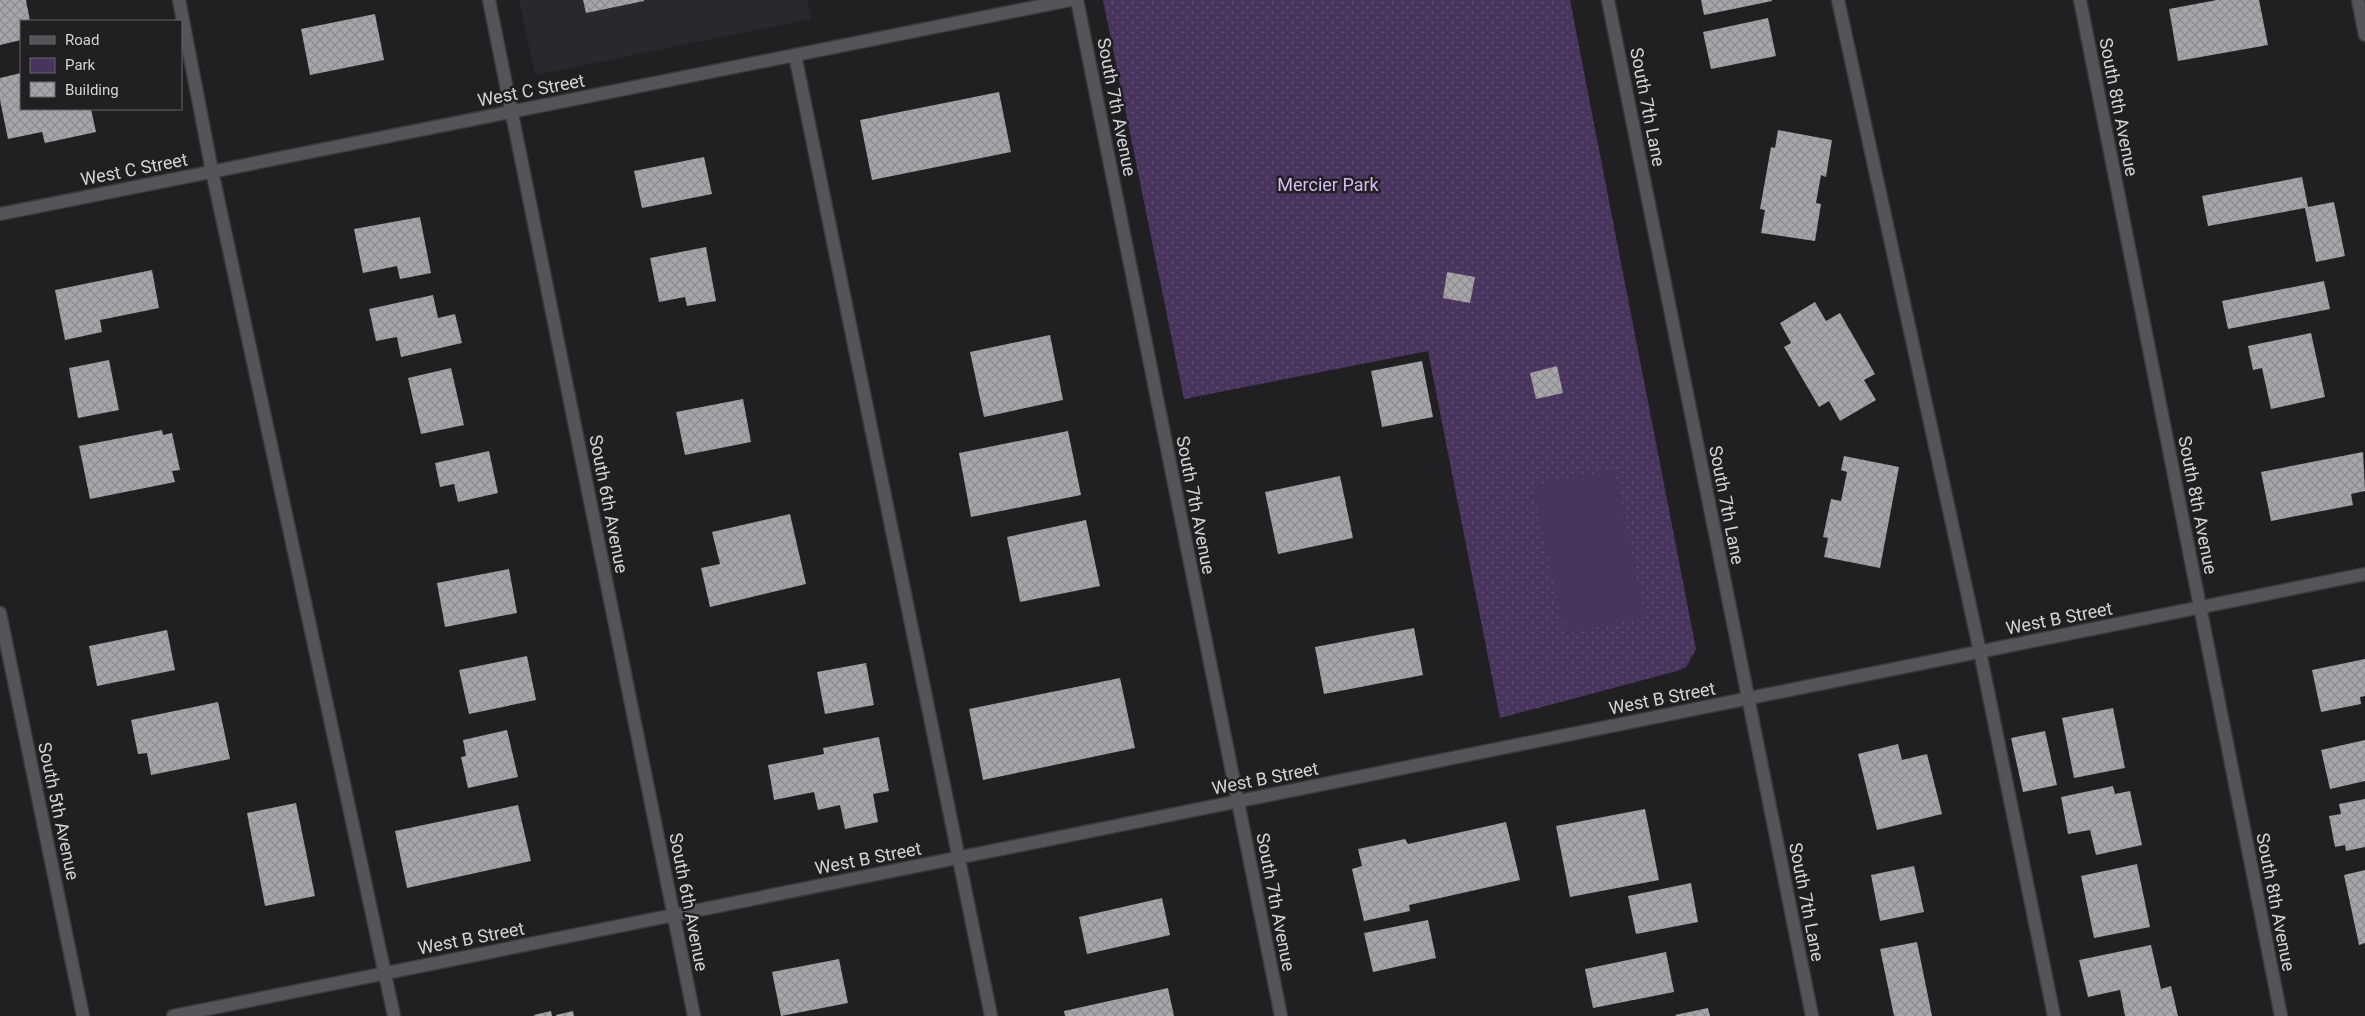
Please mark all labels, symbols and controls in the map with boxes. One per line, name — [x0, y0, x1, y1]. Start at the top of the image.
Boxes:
legend — [20, 20, 182, 110]
text: Road — [65, 31, 99, 49]
street label: South 7th Avenue — [1093, 36, 1141, 178]
street label: South 8th Avenue — [2095, 36, 2143, 178]
street label: South 7th Lane — [1626, 46, 1670, 168]
text: Park — [65, 56, 96, 74]
street label: West C Street — [476, 69, 586, 111]
text: Building — [65, 81, 119, 99]
street label: West C Street — [79, 148, 189, 190]
park label: Mercier Park — [1277, 174, 1380, 195]
street label: South 6th Avenue — [585, 433, 633, 575]
street label: South 7th Avenue — [1172, 434, 1220, 576]
street label: South 8th Avenue — [2174, 434, 2222, 576]
street label: South 7th Lane — [1705, 444, 1749, 566]
street label: West B Street — [2004, 597, 2114, 639]
street label: West B Street — [1607, 677, 1717, 719]
street label: South 5th Avenue — [34, 740, 84, 882]
street label: West B Street — [1210, 757, 1320, 799]
street label: South 6th Avenue — [665, 831, 713, 973]
street label: South 7th Avenue — [1252, 831, 1300, 973]
street label: South 8th Avenue — [2252, 831, 2300, 973]
street label: West B Street — [813, 837, 923, 879]
street label: South 7th Lane — [1785, 841, 1829, 963]
street label: West B Street — [416, 917, 526, 959]

